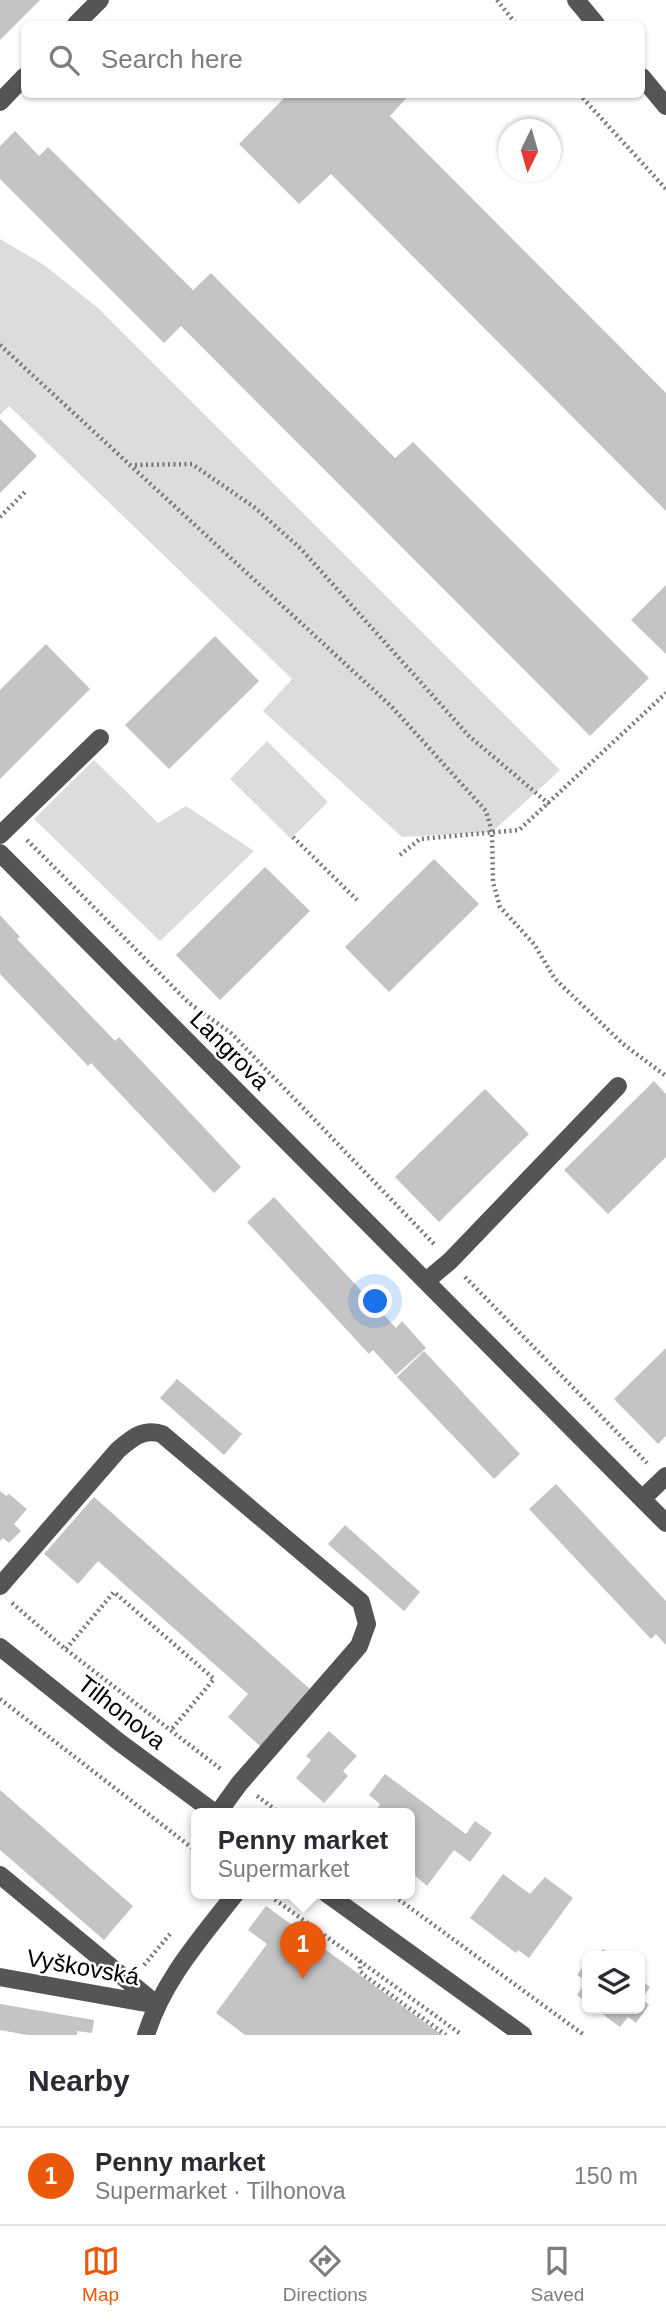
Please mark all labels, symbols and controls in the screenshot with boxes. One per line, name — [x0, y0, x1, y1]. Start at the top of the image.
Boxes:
search box — [21, 21, 645, 98]
icon: search — [45, 41, 83, 79]
text: Search here — [101, 44, 243, 74]
north arrow — [498, 119, 561, 182]
street label: Langrova — [185, 1005, 275, 1095]
your location — [358, 1284, 392, 1318]
street label: Tilhonova — [73, 1670, 171, 1755]
popup — [191, 1808, 415, 1899]
text: Penny market — [218, 1825, 388, 1855]
text: Supermarket — [218, 1856, 349, 1882]
pin: 1 — [280, 1921, 326, 1979]
street label: Vyškovská — [25, 1944, 142, 1990]
map controls — [582, 1951, 645, 2014]
button: layers — [582, 1951, 645, 2014]
text: Nearby — [28, 2064, 130, 2097]
text: Penny market — [95, 2147, 266, 2177]
text: 1 — [45, 2163, 57, 2189]
text: 150 m — [574, 2163, 638, 2189]
text: Supermarket · Tilhonova — [95, 2178, 346, 2204]
tab: Map — [82, 2242, 120, 2306]
tab: Directions — [283, 2242, 367, 2306]
tab: Saved — [530, 2242, 584, 2306]

